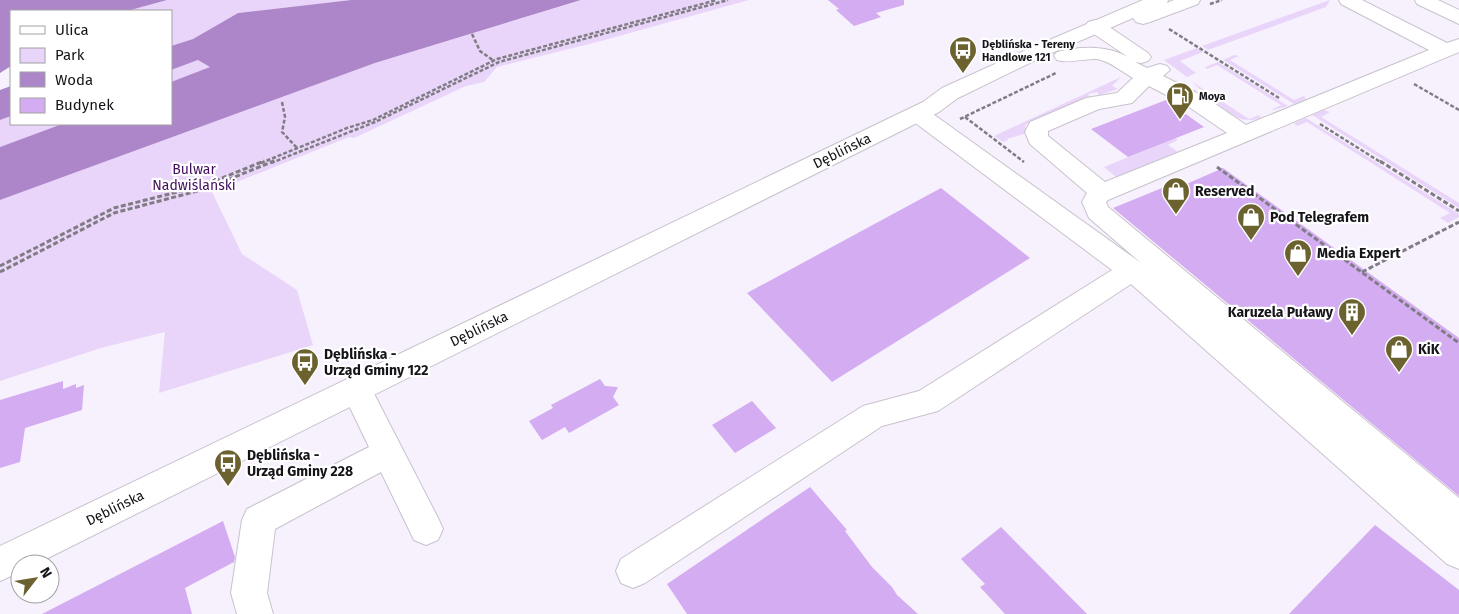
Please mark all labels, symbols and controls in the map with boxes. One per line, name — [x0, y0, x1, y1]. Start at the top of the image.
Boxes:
legend — [10, 10, 172, 125]
text: Ulica — [55, 21, 89, 39]
bus stop icon: Dęblińska - Tereny Handlowe 121 — [948, 35, 978, 74]
place label: Dęblińska - Tereny Handlowe 121 — [982, 38, 1075, 64]
text: Park — [55, 46, 85, 64]
text: Woda — [55, 71, 93, 89]
fuel station icon: Moya — [1165, 81, 1195, 120]
place label: Moya — [1199, 90, 1225, 103]
text: Budynek — [55, 96, 114, 114]
street label: Dęblińska — [810, 130, 874, 172]
park label: Bulwar Nadwiślański — [152, 161, 236, 194]
shop icon: Reserved — [1161, 176, 1191, 215]
place label: Reserved — [1195, 183, 1254, 200]
shop icon: Pod Telegrafem — [1236, 202, 1266, 241]
place label: Pod Telegrafem — [1270, 209, 1369, 226]
shop icon: Media Expert — [1283, 238, 1313, 277]
place label: Media Expert — [1317, 245, 1401, 262]
building icon: Karuzela Puławy — [1337, 297, 1367, 336]
place label: Karuzela Puławy — [1228, 304, 1334, 321]
street label: Dęblińska — [447, 308, 511, 350]
shop icon: KiK — [1384, 334, 1414, 373]
place label: KiK — [1418, 341, 1441, 358]
place label: Dęblińska - Urząd Gminy 122 — [324, 346, 429, 379]
bus stop icon: Dęblińska - Urząd Gminy 122 — [290, 347, 320, 386]
place label: Dęblińska - Urząd Gminy 228 — [247, 447, 353, 480]
bus stop icon: Dęblińska - Urząd Gminy 228 — [213, 448, 243, 487]
street label: Dęblińska — [83, 487, 147, 529]
north arrow — [10, 554, 60, 604]
text: N — [36, 564, 55, 581]

